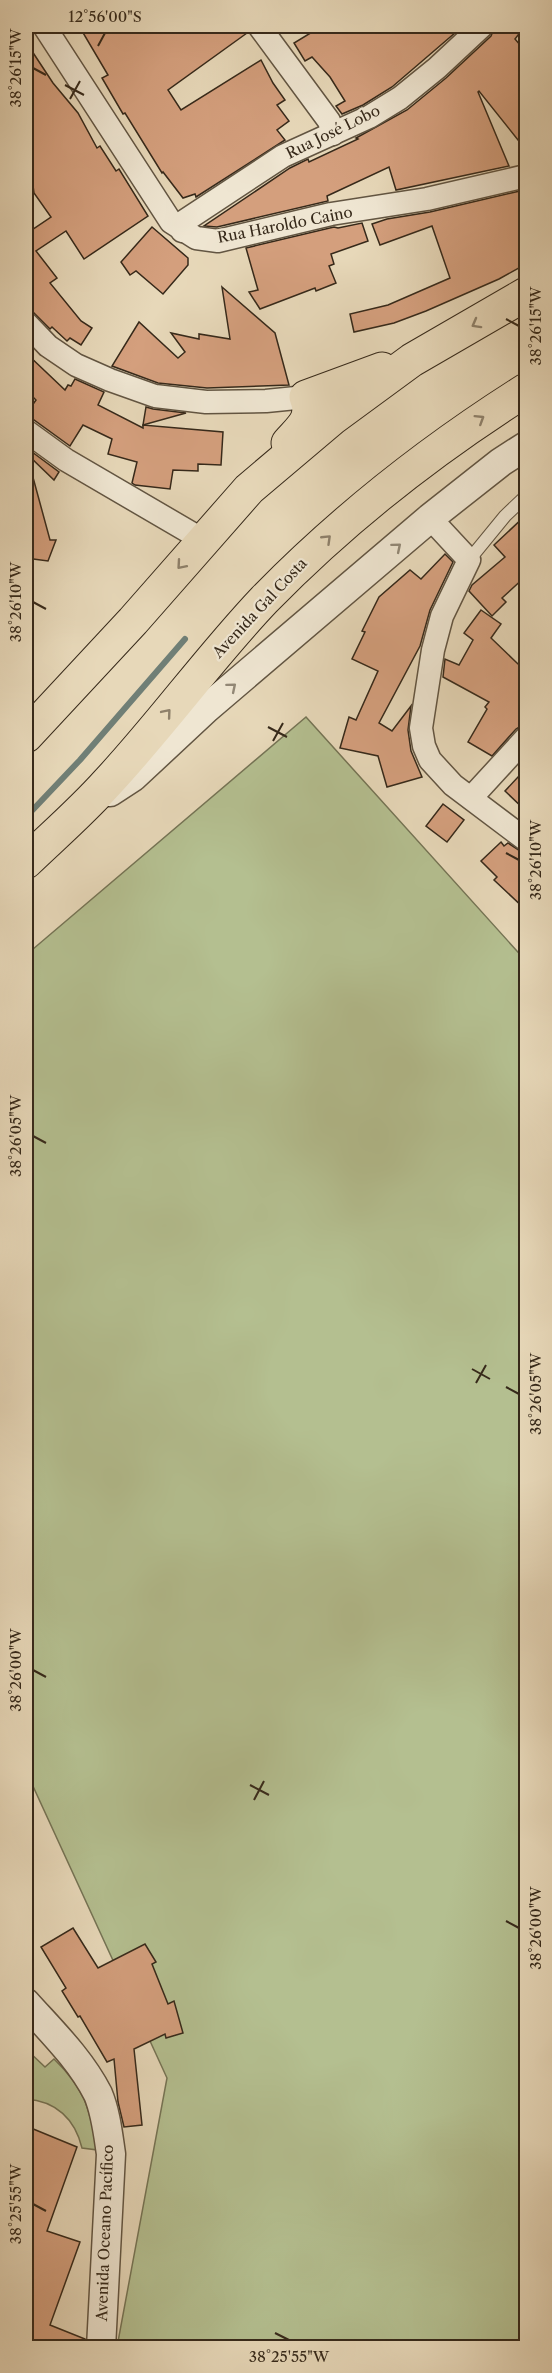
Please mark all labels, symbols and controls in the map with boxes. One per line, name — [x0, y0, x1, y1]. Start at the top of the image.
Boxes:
text: 12°56'00"S — [68, 7, 142, 26]
text: 38°26'15"W — [6, 28, 25, 107]
street label: Rua José Lobo — [283, 101, 383, 163]
street label: Rua Haroldo Caino — [216, 202, 354, 247]
text: 38°26'15"W — [526, 286, 545, 365]
one-way arrow — [472, 317, 482, 328]
one-way arrow — [473, 415, 484, 426]
one-way arrow — [320, 535, 330, 546]
one-way arrow — [390, 543, 401, 554]
street label: Avenida Gal Costa — [208, 554, 311, 662]
one-way arrow — [177, 558, 188, 569]
text: 38°26'10"W — [6, 561, 25, 642]
one-way arrow — [225, 683, 236, 694]
one-way arrow — [159, 709, 170, 720]
text: 38°26'10"W — [526, 819, 545, 900]
text: 38°26'05"W — [6, 1094, 25, 1177]
text: 38°26'05"W — [526, 1352, 545, 1435]
text: 38°26'00"W — [6, 1628, 25, 1712]
text: 38°26'00"W — [526, 1886, 545, 1970]
street label: Avenida Oceano Pacífico — [92, 2144, 117, 2323]
text: 38°25'55"W — [6, 2163, 25, 2244]
text: 38°25'55"W — [249, 2347, 330, 2366]

